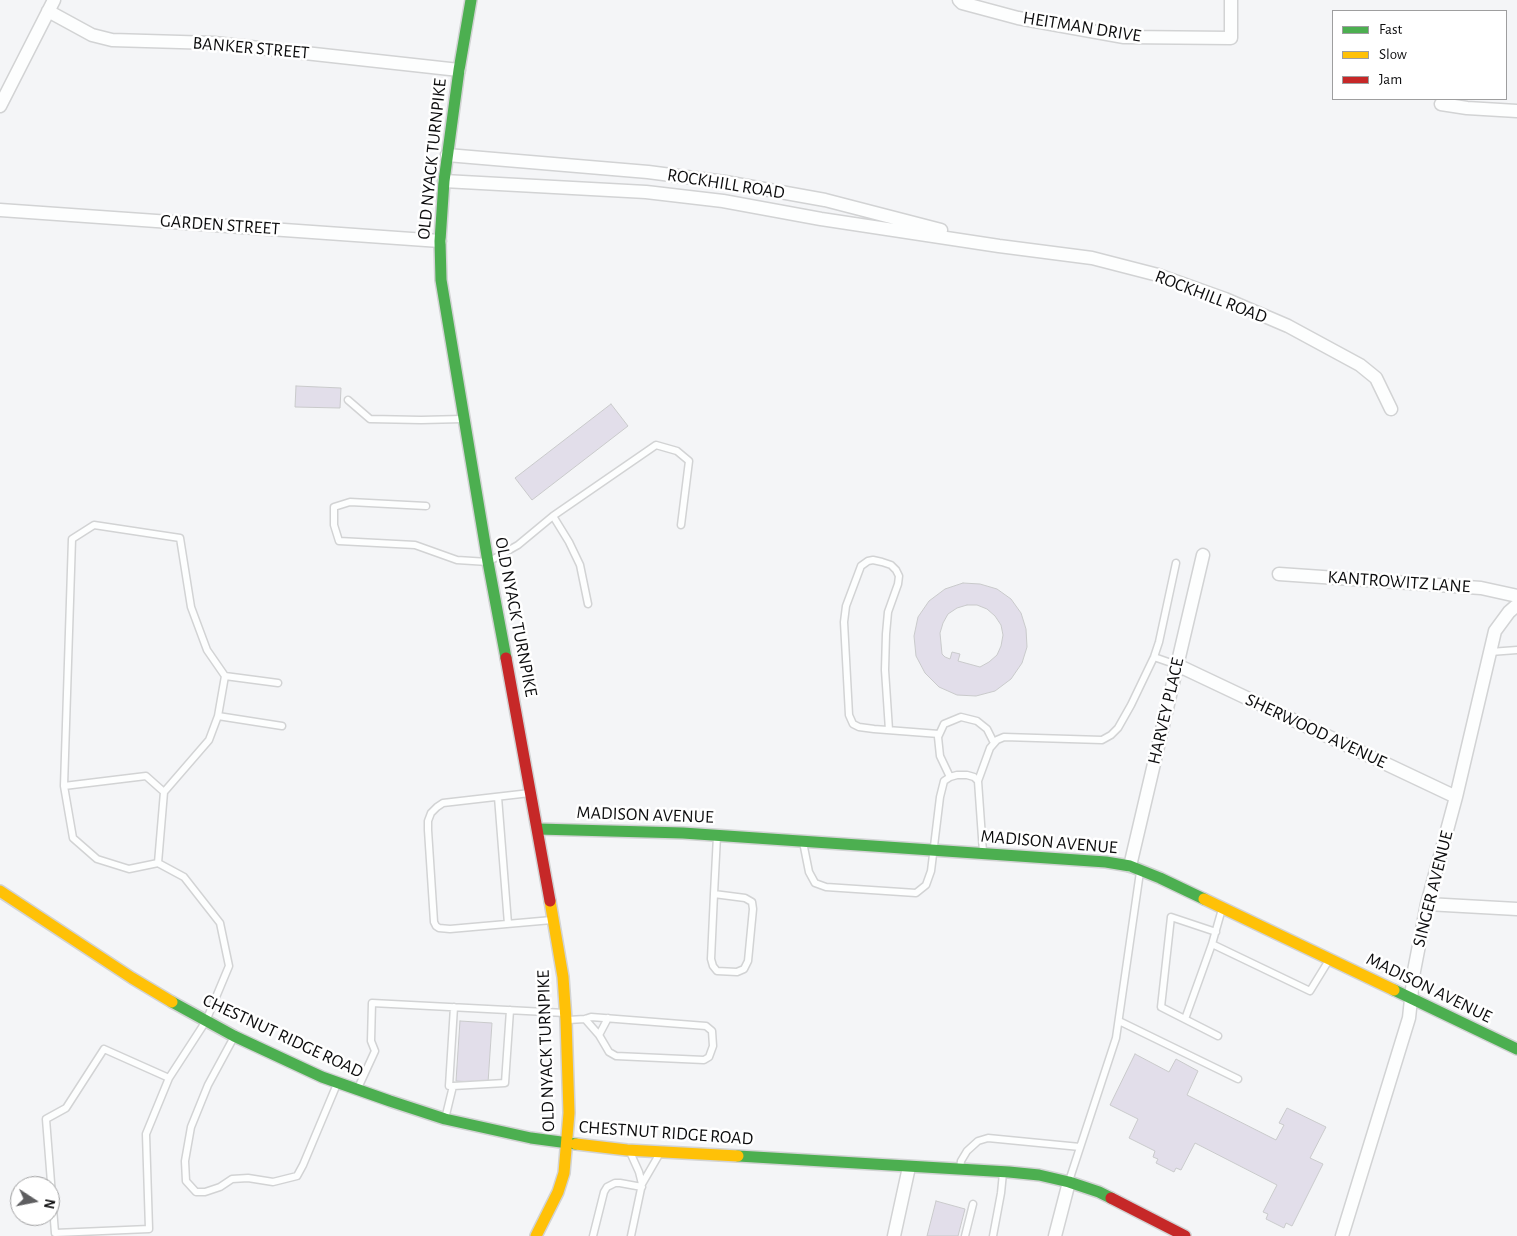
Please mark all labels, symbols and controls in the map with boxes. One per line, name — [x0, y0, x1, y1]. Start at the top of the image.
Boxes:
street label: HEITMAN DRIVE — [1021, 7, 1143, 47]
legend — [1332, 10, 1507, 100]
text: Fast — [1379, 22, 1402, 37]
street label: BANKER STREET — [192, 32, 310, 64]
text: Slow — [1379, 47, 1407, 62]
text: Jam — [1379, 72, 1402, 87]
street label: OLD NYACK TURNPIKE — [413, 77, 451, 241]
street label: ROCKHILL ROAD — [666, 164, 786, 204]
street label: GARDEN STREET — [159, 210, 281, 240]
street label: ROCKHILL ROAD — [1152, 266, 1270, 328]
street label: OLD NYACK TURNPIKE — [490, 535, 542, 699]
street label: KANTROWITZ LANE — [1327, 566, 1471, 598]
street label: HARVEY PLACE — [1143, 656, 1189, 766]
street label: SHERWOOD AVENUE — [1242, 689, 1390, 773]
street label: MADISON AVENUE — [576, 802, 714, 828]
street label: MADISON AVENUE — [980, 825, 1118, 859]
street label: SINGER AVENUE — [1408, 829, 1458, 949]
street label: MADISON AVENUE — [1363, 948, 1495, 1028]
street label: OLD NYACK TURNPIKE — [532, 970, 560, 1132]
street label: CHESTNUT RIDGE ROAD — [199, 989, 367, 1083]
street label: CHESTNUT RIDGE ROAD — [578, 1116, 754, 1150]
north arrow — [10, 1176, 60, 1226]
text: N — [41, 1198, 57, 1210]

